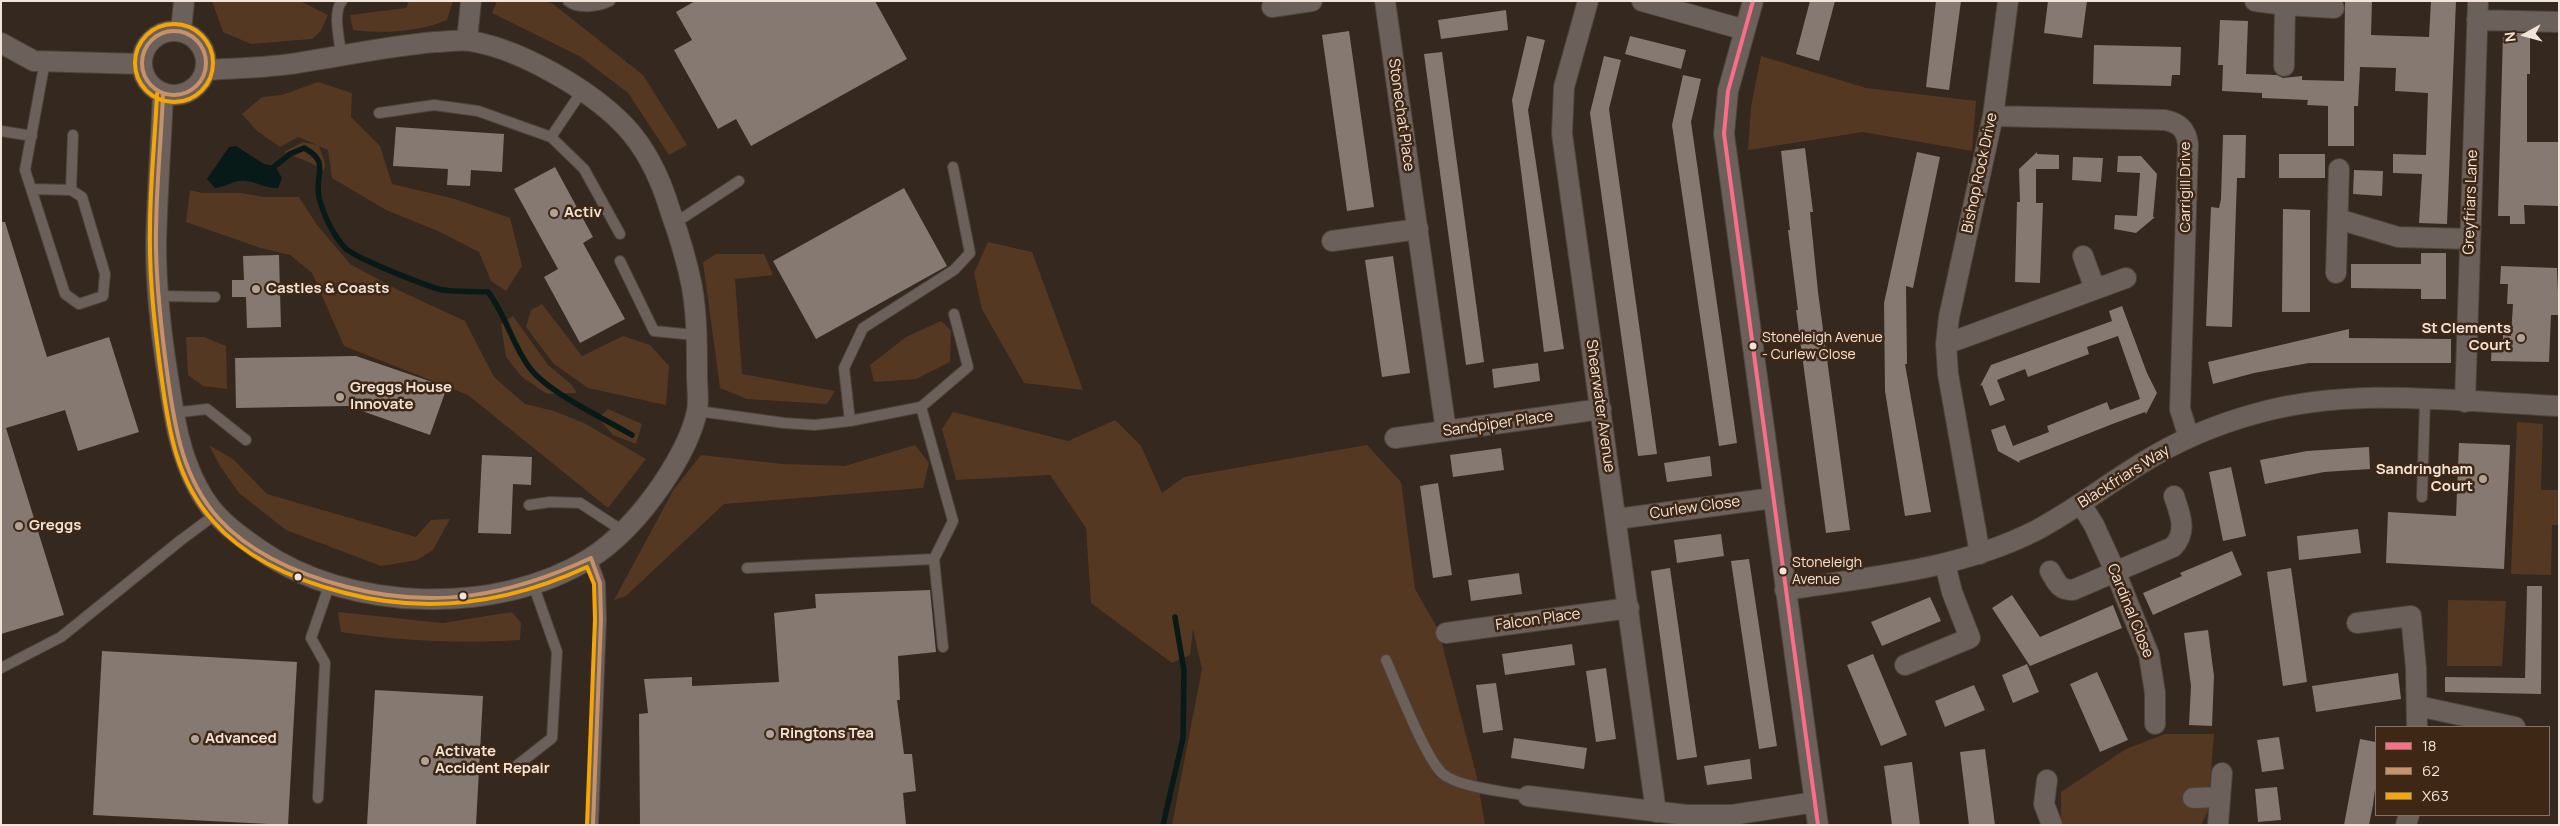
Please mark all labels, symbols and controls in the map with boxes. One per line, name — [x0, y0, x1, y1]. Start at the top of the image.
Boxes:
north arrow — [2500, 10, 2550, 60]
text: N — [2500, 31, 2520, 43]
street label: Stonechat Place — [1384, 57, 1418, 173]
street label: Bishop Rock Drive — [1958, 111, 2002, 235]
street label: Carrigill Drive — [2177, 142, 2195, 232]
street label: Greyfriars Lane — [2460, 149, 2482, 255]
place label: Activ — [564, 204, 602, 222]
marker: Activ — [548, 207, 560, 219]
place label: Castles & Coasts — [266, 280, 389, 298]
marker: Castles & Coasts — [250, 283, 262, 295]
place label: St Clements Court — [2421, 320, 2511, 355]
place label: Stoneleigh Avenue - Curlew Close — [1762, 330, 1883, 362]
marker: St Clements Court — [2515, 332, 2527, 344]
street label: Shearwater Avenue — [1582, 338, 1618, 474]
marker: Stoneleigh Avenue - Curlew Close — [1748, 341, 1758, 351]
place label: Greggs House Innovate — [350, 379, 452, 414]
marker: Greggs House Innovate — [334, 391, 346, 403]
street label: Sandpiper Place — [1442, 407, 1554, 441]
street label: Blackfriars Way — [2075, 442, 2173, 512]
place label: Sandringham Court — [2376, 461, 2473, 496]
marker: Sandringham Court — [2477, 473, 2489, 485]
street label: Curlew Close — [1649, 493, 1741, 523]
place label: Greggs — [29, 517, 81, 535]
marker: Greggs — [13, 520, 25, 532]
place label: Stoneleigh Avenue — [1792, 555, 1862, 588]
street label: Cardinal Close — [2103, 561, 2157, 661]
marker: Stoneleigh Avenue — [1778, 566, 1788, 576]
unlabelled marker — [293, 572, 303, 582]
unlabelled marker — [458, 591, 468, 601]
street label: Falcon Place — [1494, 605, 1582, 635]
place label: Ringtons Tea — [780, 725, 874, 743]
legend — [2375, 726, 2550, 816]
marker: Ringtons Tea — [764, 728, 776, 740]
place label: Advanced — [205, 730, 277, 748]
marker: Advanced — [189, 733, 201, 745]
text: 18 — [2422, 735, 2437, 756]
place label: Activate Accident Repair — [435, 743, 550, 778]
marker: Activate Accident Repair — [419, 755, 431, 767]
text: 62 — [2422, 760, 2440, 781]
text: X63 — [2422, 785, 2449, 806]

